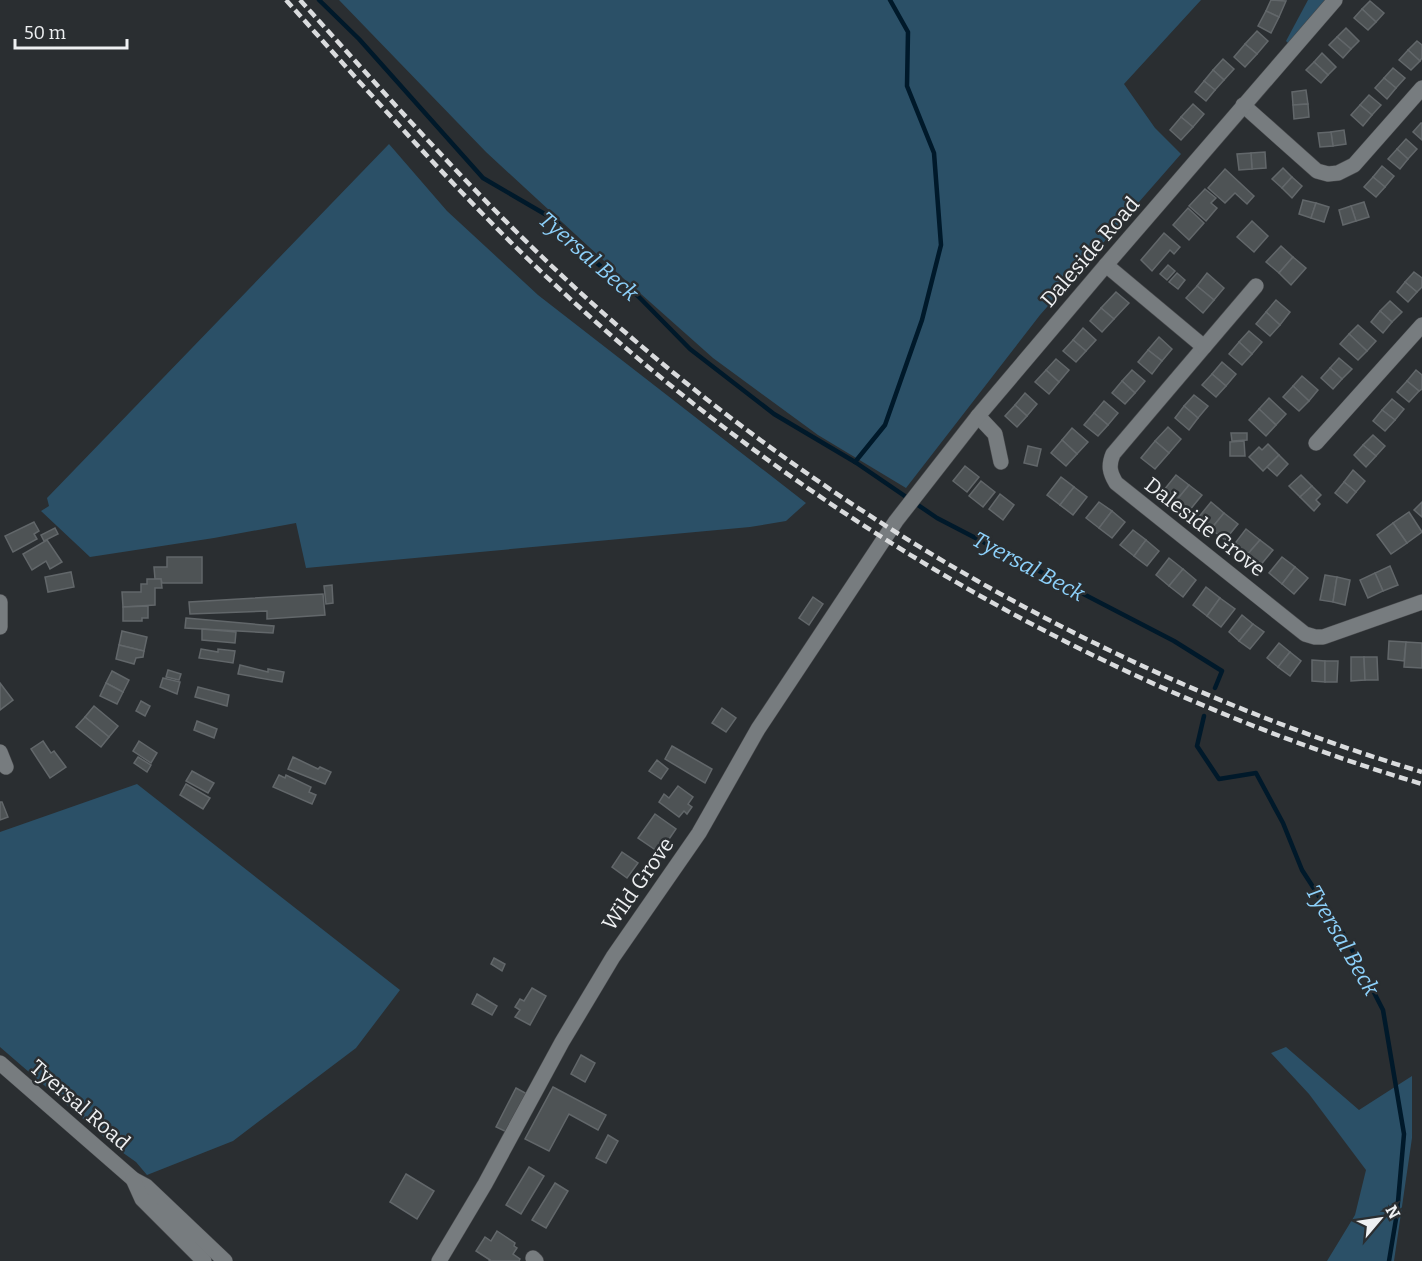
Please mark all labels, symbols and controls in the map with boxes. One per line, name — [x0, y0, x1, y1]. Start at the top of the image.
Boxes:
scale bar — [15, 12, 128, 50]
text: 50 m — [24, 22, 66, 44]
street label: Daleside Road — [1035, 192, 1145, 312]
water label: Tyersal Beck — [533, 206, 645, 308]
street label: Daleside Grove — [1139, 472, 1271, 582]
water label: Tyersal Beck — [968, 526, 1090, 608]
street label: Wild Grove — [596, 832, 680, 936]
water label: Tyersal Beck — [1300, 880, 1386, 1001]
street label: Tyersal Road — [25, 1054, 135, 1156]
north arrow — [1350, 1189, 1410, 1249]
text: N — [1381, 1202, 1404, 1222]

